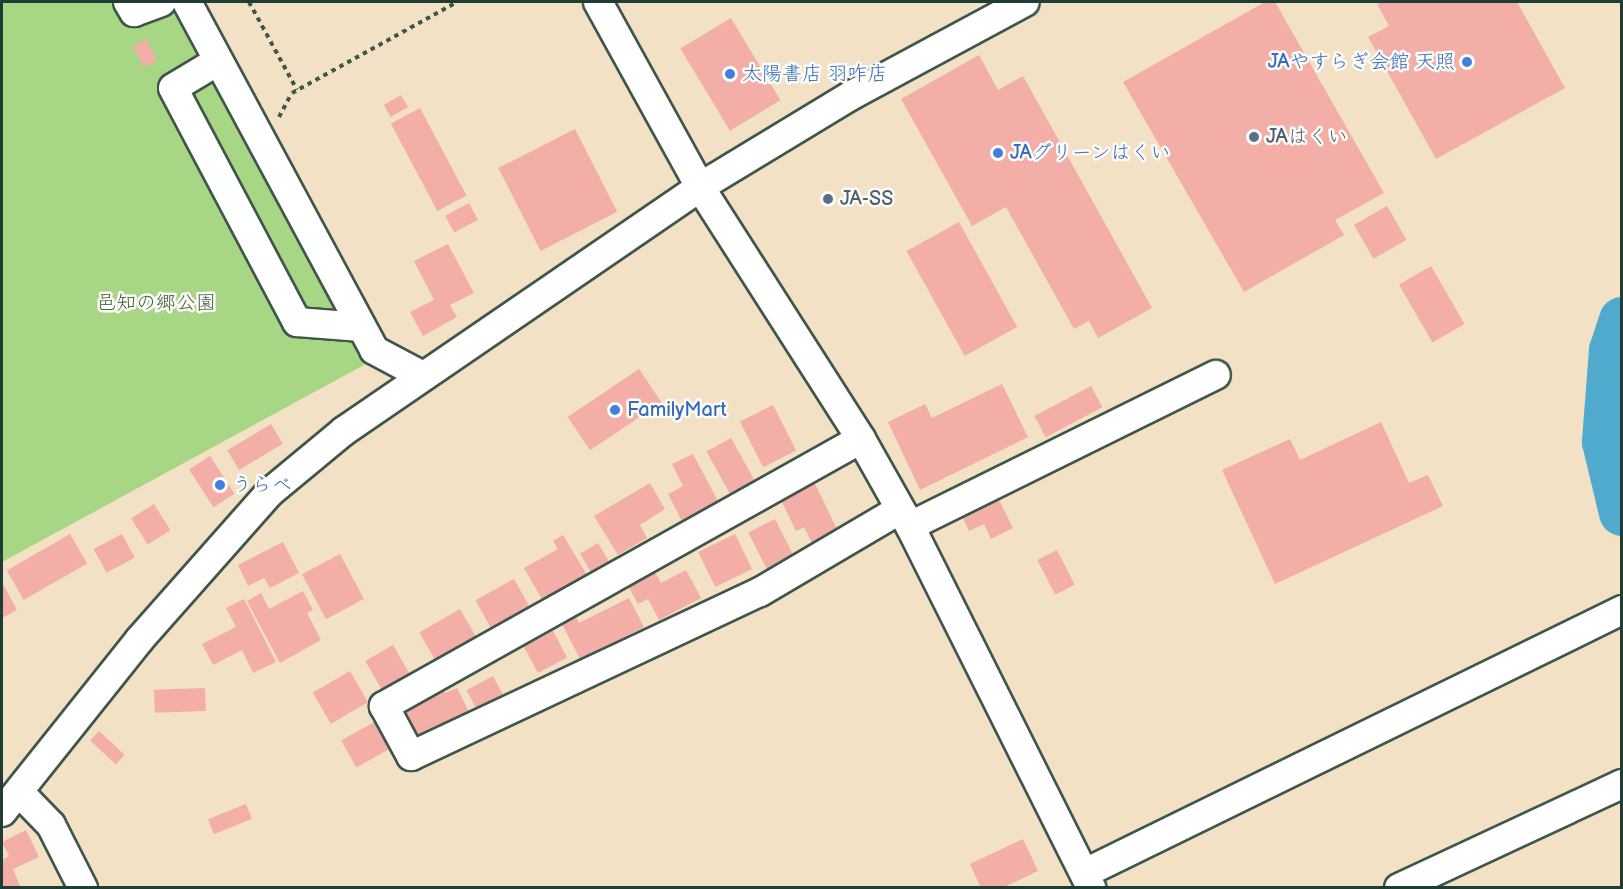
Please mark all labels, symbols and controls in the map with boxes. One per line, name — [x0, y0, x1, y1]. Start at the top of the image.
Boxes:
place label: JAやすらぎ会館 天照 — [1268, 50, 1455, 74]
marker: JAやすらぎ会館 天照 — [1460, 55, 1474, 69]
place label: 太陽書店 羽咋店 — [742, 62, 887, 86]
marker: 太陽書店 羽咋店 — [723, 67, 737, 81]
place label: JAはくい — [1266, 125, 1348, 149]
marker: JAはくい — [1247, 130, 1261, 144]
place label: JAグリーンはくい — [1010, 141, 1172, 165]
marker: JAグリーンはくい — [991, 146, 1005, 160]
place label: JA-SS — [840, 187, 893, 211]
marker: JA-SS — [821, 192, 835, 206]
park label: 邑知の郷公園 — [96, 291, 216, 315]
place label: FamilyMart — [627, 398, 727, 422]
marker: FamilyMart — [608, 403, 622, 417]
place label: うらべ — [232, 473, 292, 497]
marker: うらべ — [213, 478, 227, 492]

